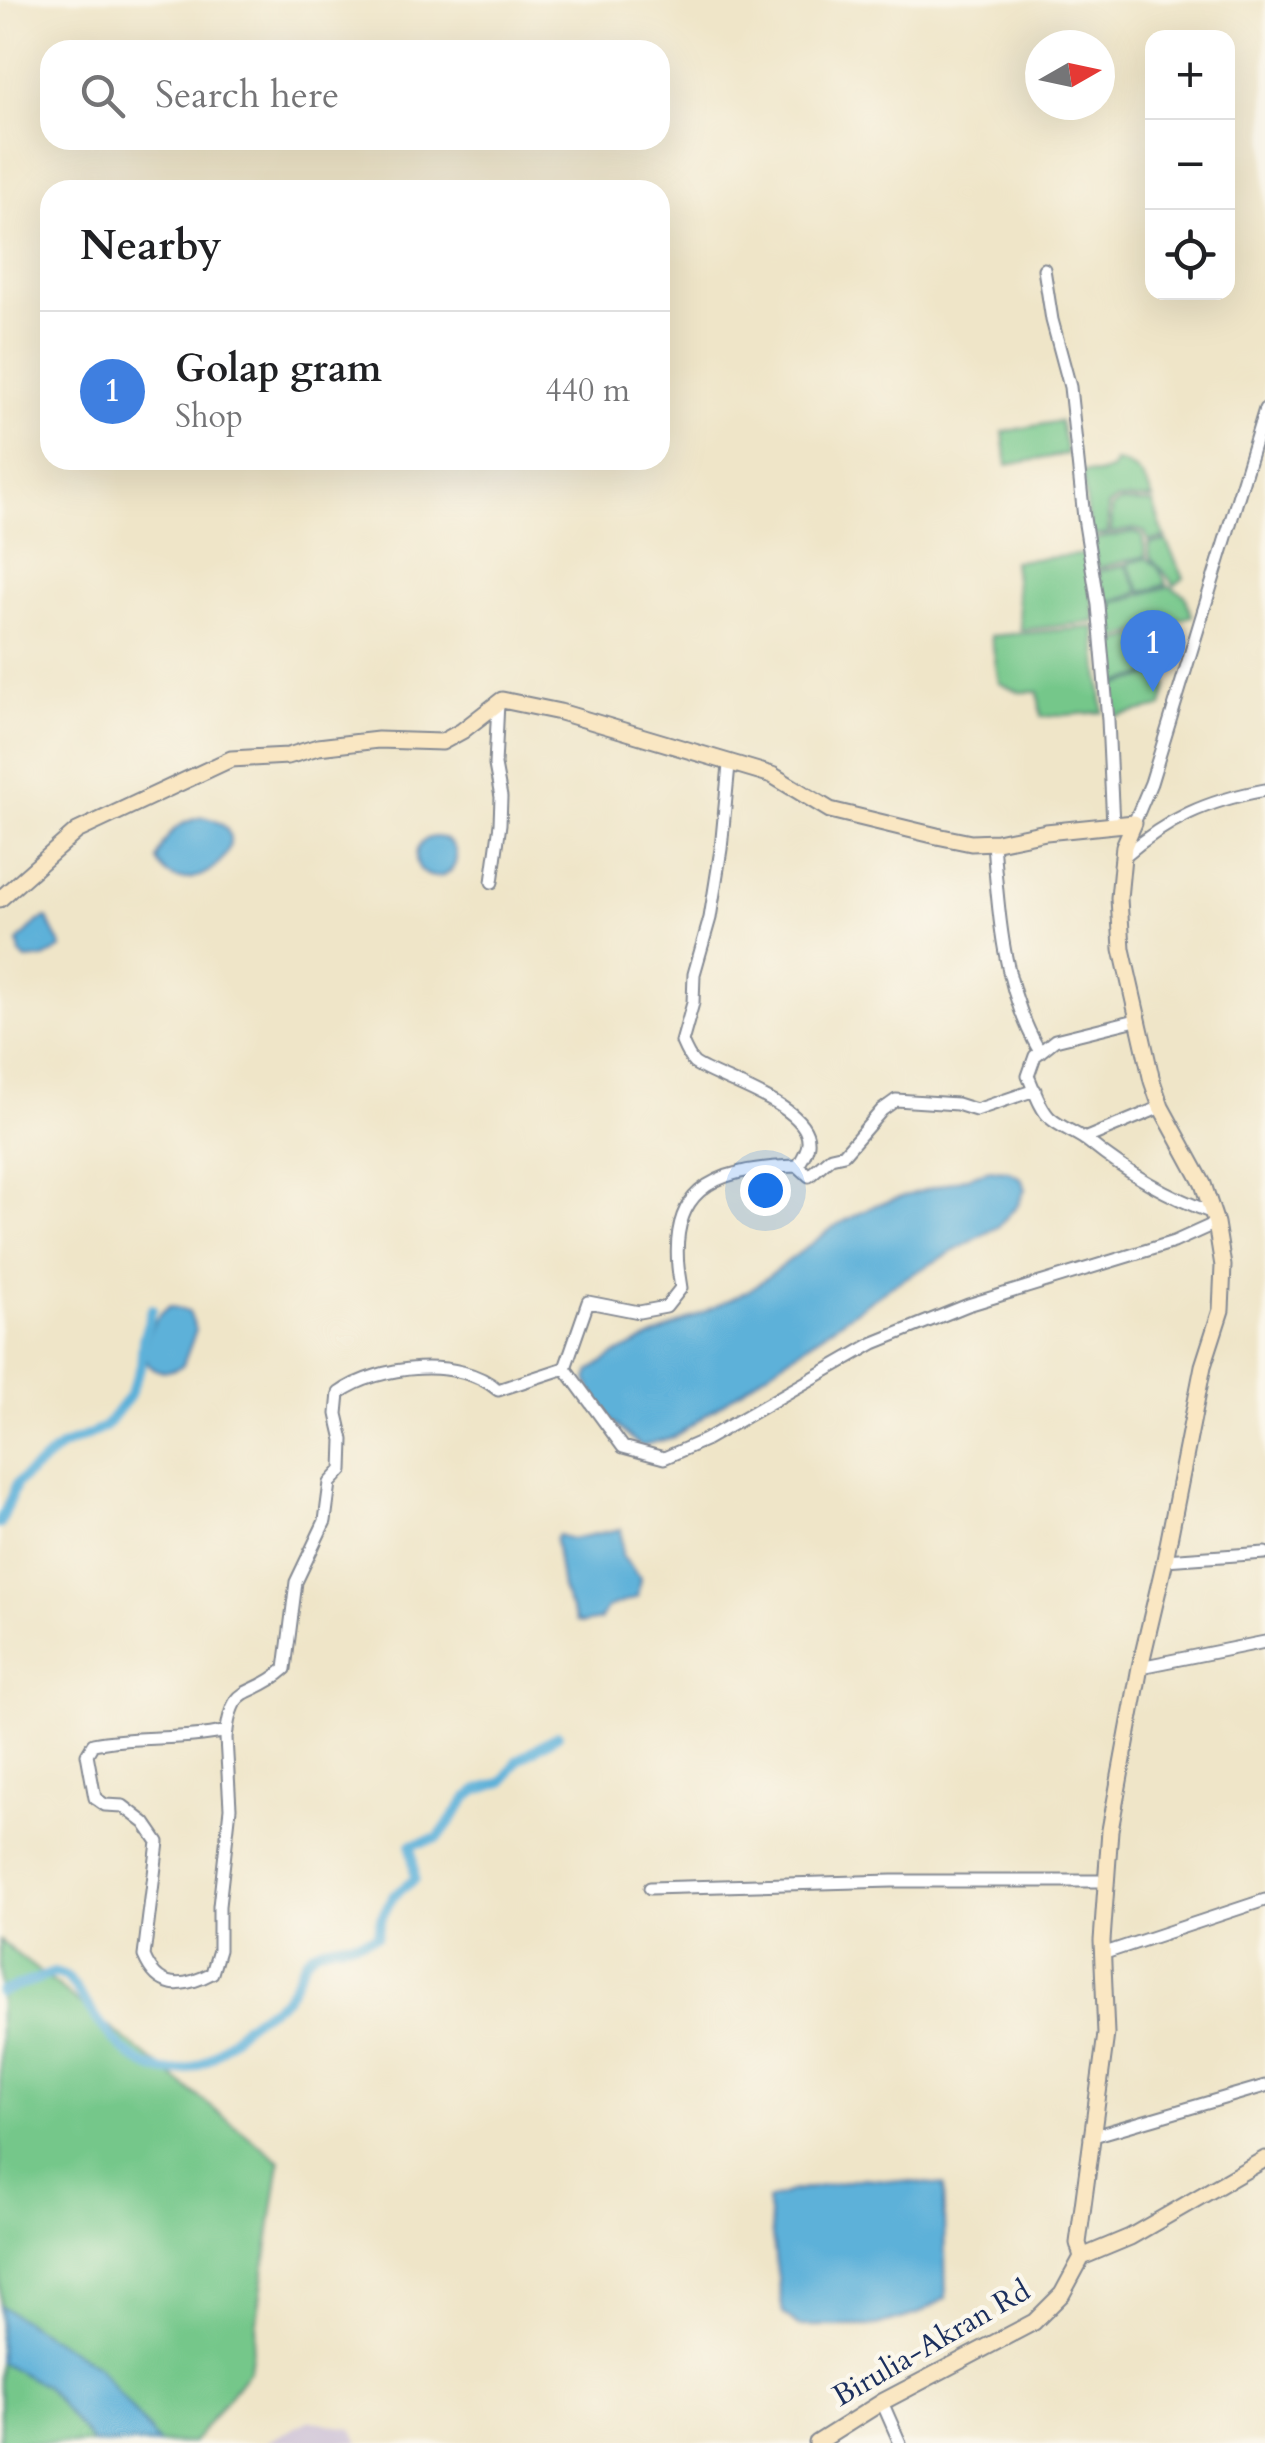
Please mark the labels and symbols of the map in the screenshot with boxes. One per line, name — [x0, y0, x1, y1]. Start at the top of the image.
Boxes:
north arrow — [1025, 30, 1115, 120]
pin: 1 — [1120, 610, 1186, 692]
your location — [740, 1165, 791, 1216]
street label: Birulia-Akran Rd — [825, 2270, 1038, 2417]

